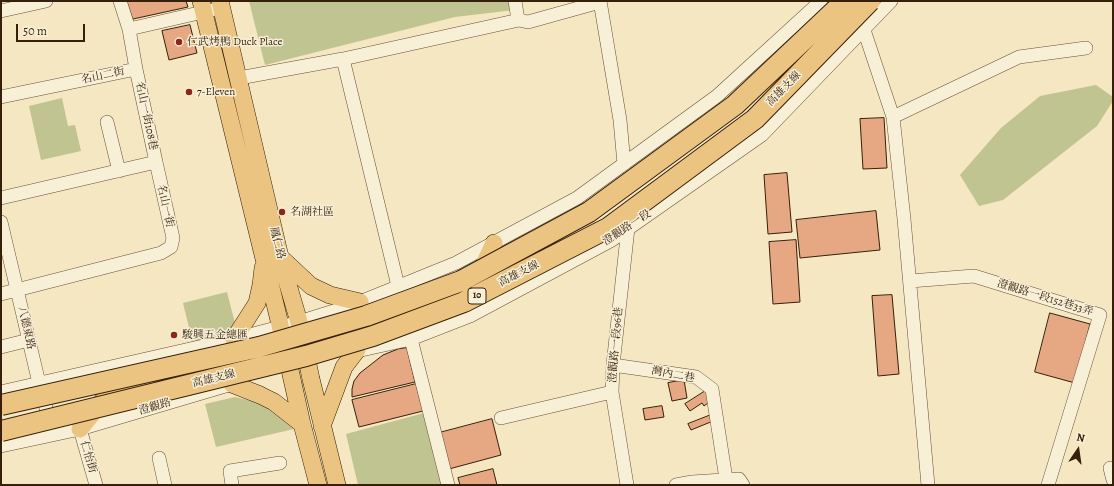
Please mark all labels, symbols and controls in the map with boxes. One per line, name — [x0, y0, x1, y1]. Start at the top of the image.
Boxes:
scale bar — [18, 16, 87, 42]
text: 50 m — [23, 23, 47, 39]
place label: 仁武烤鴨 Duck Place — [187, 35, 282, 49]
marker: 仁武烤鴨 Duck Place — [174, 37, 184, 47]
street label: 名山二街 — [80, 65, 126, 87]
street label: 高雄支線 — [764, 69, 804, 109]
street label: 名山一街108巷 — [132, 80, 160, 152]
place label: 7-Eleven — [197, 85, 235, 99]
marker: 7-Eleven — [184, 87, 194, 97]
street label: 名山一街 — [154, 183, 176, 229]
place label: 名湖社區 — [290, 205, 334, 219]
marker: 名湖社區 — [277, 207, 287, 217]
street label: 澄觀路一段 — [600, 207, 654, 249]
street label: 鳳仁路 — [267, 225, 287, 261]
street label: 高雄支線 — [496, 258, 542, 290]
street label: 澄觀路一段152巷33弄 — [995, 277, 1095, 319]
road number: 10 — [468, 288, 486, 304]
street label: 八德東路 — [15, 305, 37, 351]
street label: 澄觀路一段96巷 — [606, 307, 626, 383]
place label: 駿興五金總匯 — [182, 328, 248, 342]
marker: 駿興五金總匯 — [169, 330, 179, 340]
street label: 灣內二巷 — [650, 364, 696, 386]
street label: 高雄支線 — [191, 367, 237, 391]
street label: 澄觀路 — [137, 396, 173, 418]
north arrow — [1058, 430, 1098, 470]
text: N — [1075, 430, 1086, 446]
street label: 仁怡街 — [77, 439, 99, 475]

